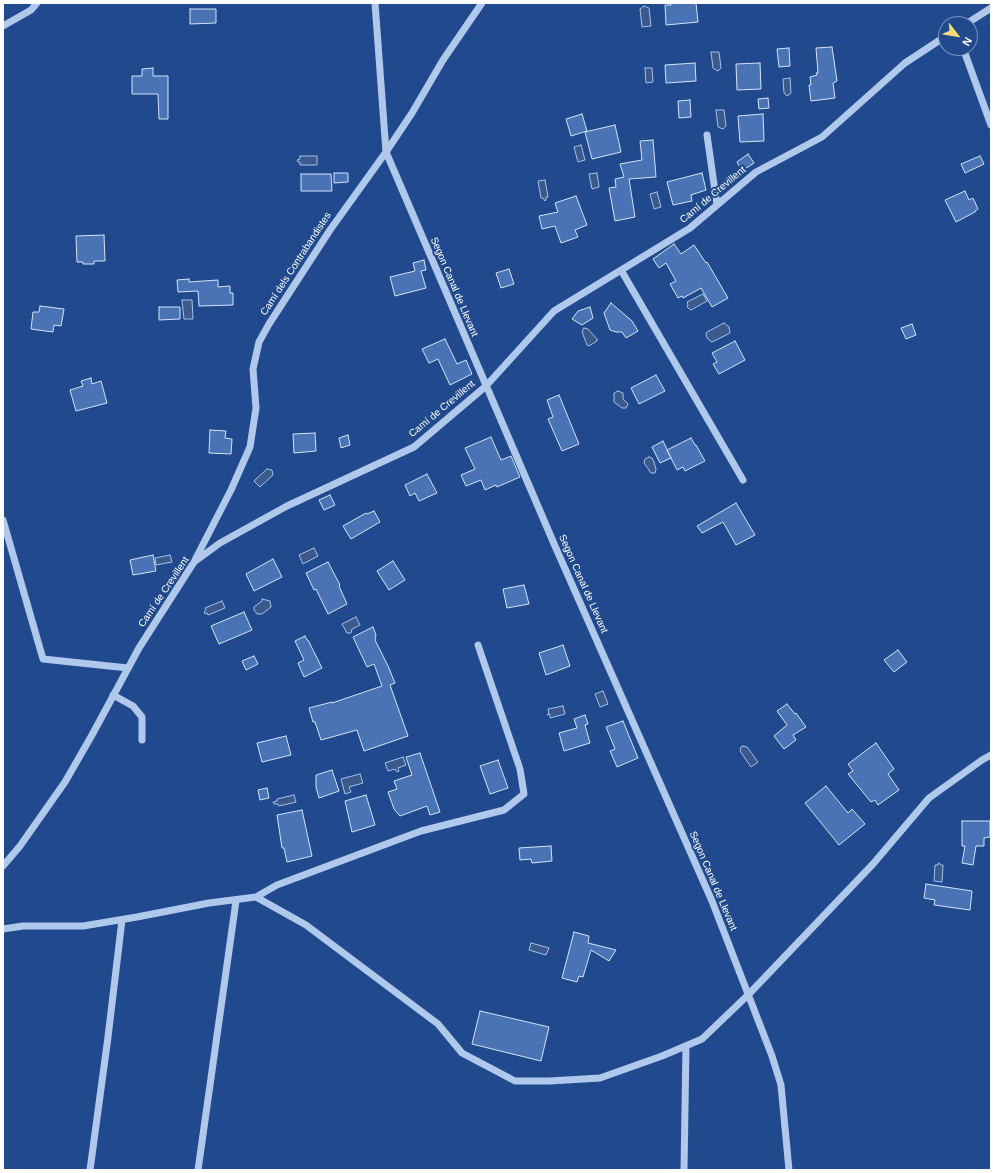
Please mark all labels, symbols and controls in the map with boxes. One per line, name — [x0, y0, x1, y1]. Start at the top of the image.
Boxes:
north arrow — [938, 16, 978, 56]
text: N — [960, 35, 975, 48]
street label: Camí de Crevillent — [678, 164, 748, 226]
street label: Camí dels Contrabandistes — [258, 210, 334, 318]
street label: Segon Canal de Llevant — [428, 236, 480, 338]
street label: Camí de Crevillent — [407, 378, 477, 440]
street label: Segon Canal de Llevant — [556, 533, 610, 635]
street label: Camí de Crevillent — [136, 555, 192, 629]
street label: Segon Canal de Llevant — [687, 830, 739, 932]

